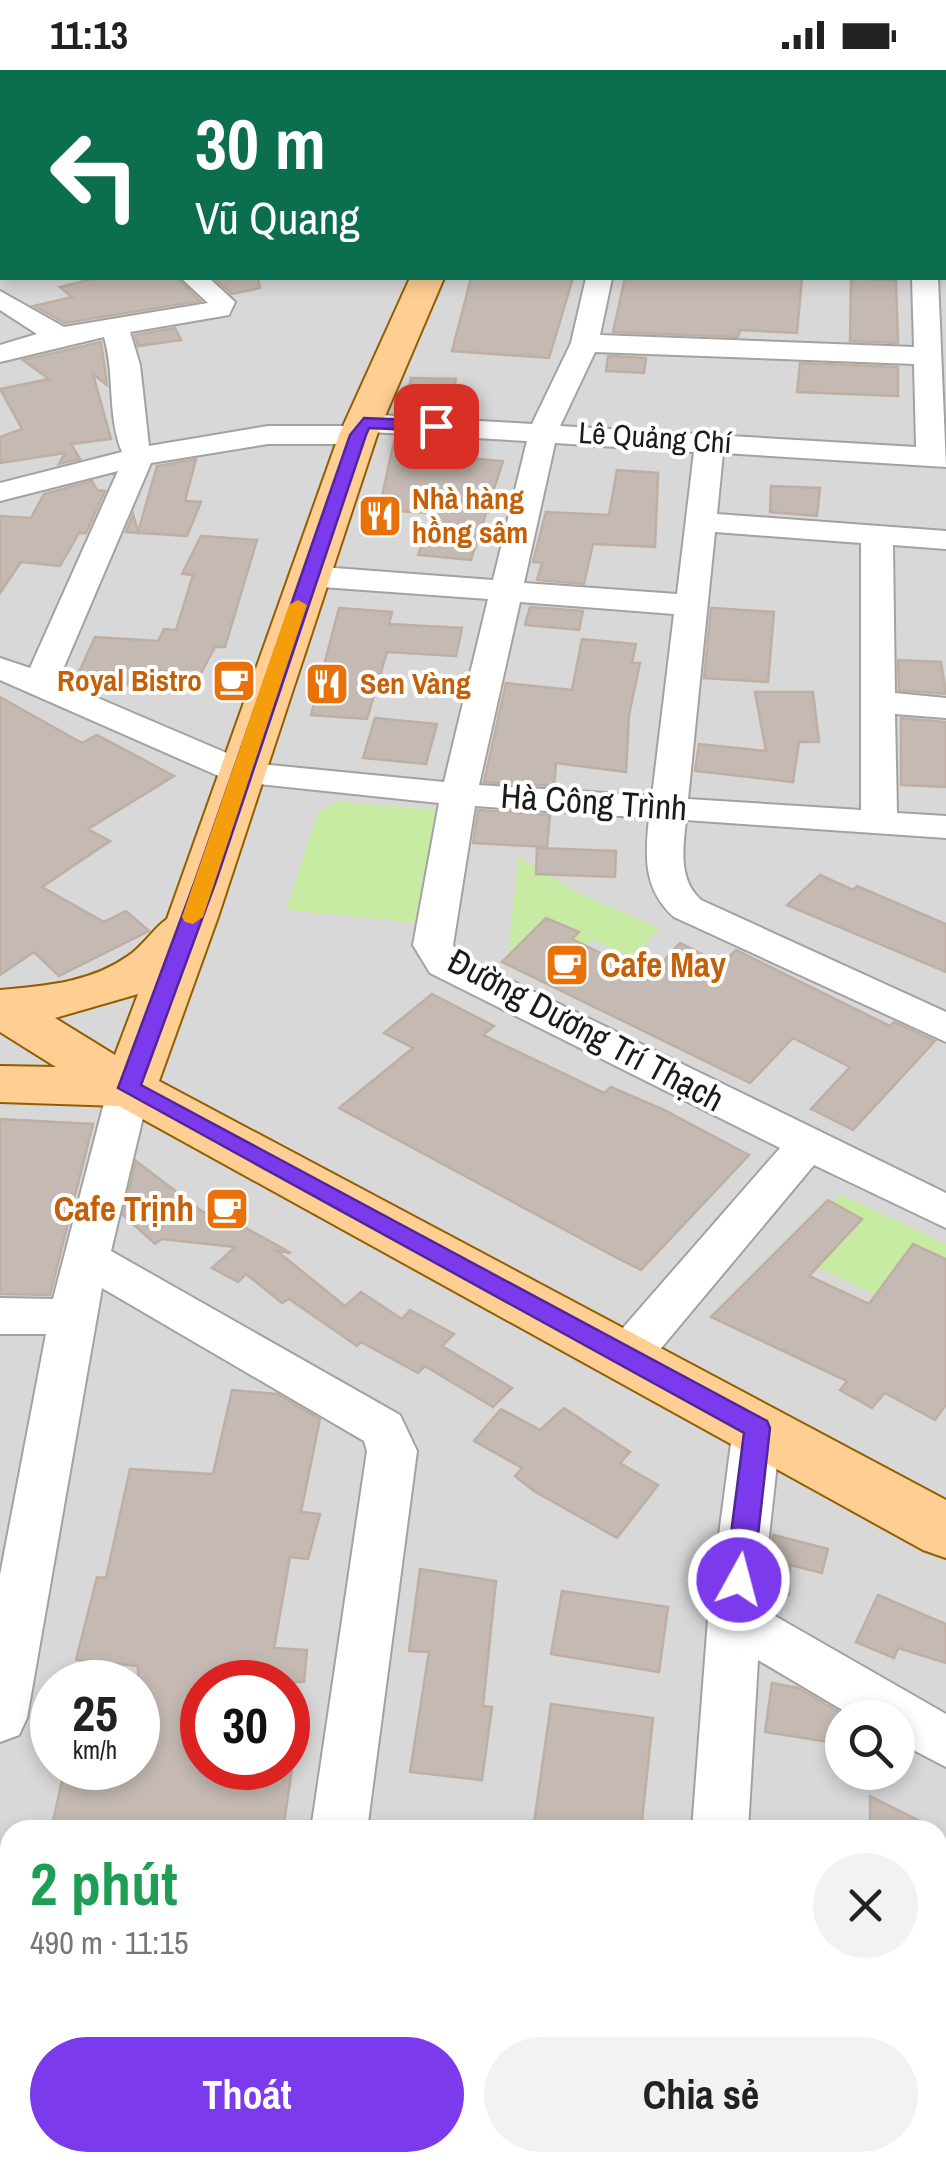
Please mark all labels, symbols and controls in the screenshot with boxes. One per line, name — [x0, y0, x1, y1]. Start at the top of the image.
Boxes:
text: 11:13 — [50, 10, 128, 61]
text: 30 m — [195, 97, 326, 191]
icon: left — [30, 110, 160, 240]
text: Vũ Quang — [195, 187, 360, 248]
pin — [394, 384, 479, 469]
icon: arrive — [409, 399, 464, 454]
street label: Lê Quảng Chí — [577, 412, 733, 462]
place label: Nhà hàng hồng sâm — [412, 478, 528, 552]
restaurant icon: Nhà hàng hồng sâm — [357, 493, 403, 539]
cafe icon: Royal Bistro — [211, 658, 257, 704]
place label: Royal Bistro — [57, 660, 202, 700]
restaurant icon: Sen Vàng — [304, 661, 350, 707]
place label: Sen Vàng — [360, 663, 471, 703]
street label: Hà Công Trình — [499, 772, 689, 831]
street label: Đường Dương Trí Thạch — [440, 937, 732, 1122]
place label: Cafe May — [600, 941, 726, 988]
cafe icon: Cafe May — [544, 942, 590, 988]
place label: Cafe Trịnh — [54, 1185, 194, 1232]
cafe icon: Cafe Trịnh — [204, 1186, 250, 1232]
position arrow — [687, 1528, 791, 1632]
speed limit sign: 30 — [180, 1660, 310, 1790]
text: 25 — [72, 1679, 118, 1747]
map controls — [825, 1700, 915, 1790]
button: search — [825, 1700, 915, 1790]
text: km/h — [73, 1733, 117, 1767]
text: 2 phút — [30, 1843, 178, 1924]
button: close — [813, 1853, 918, 1958]
text: 490 m · 11:15 — [30, 1921, 189, 1964]
button: Thoát — [30, 2037, 464, 2152]
button: Chia sẻ — [484, 2037, 918, 2152]

